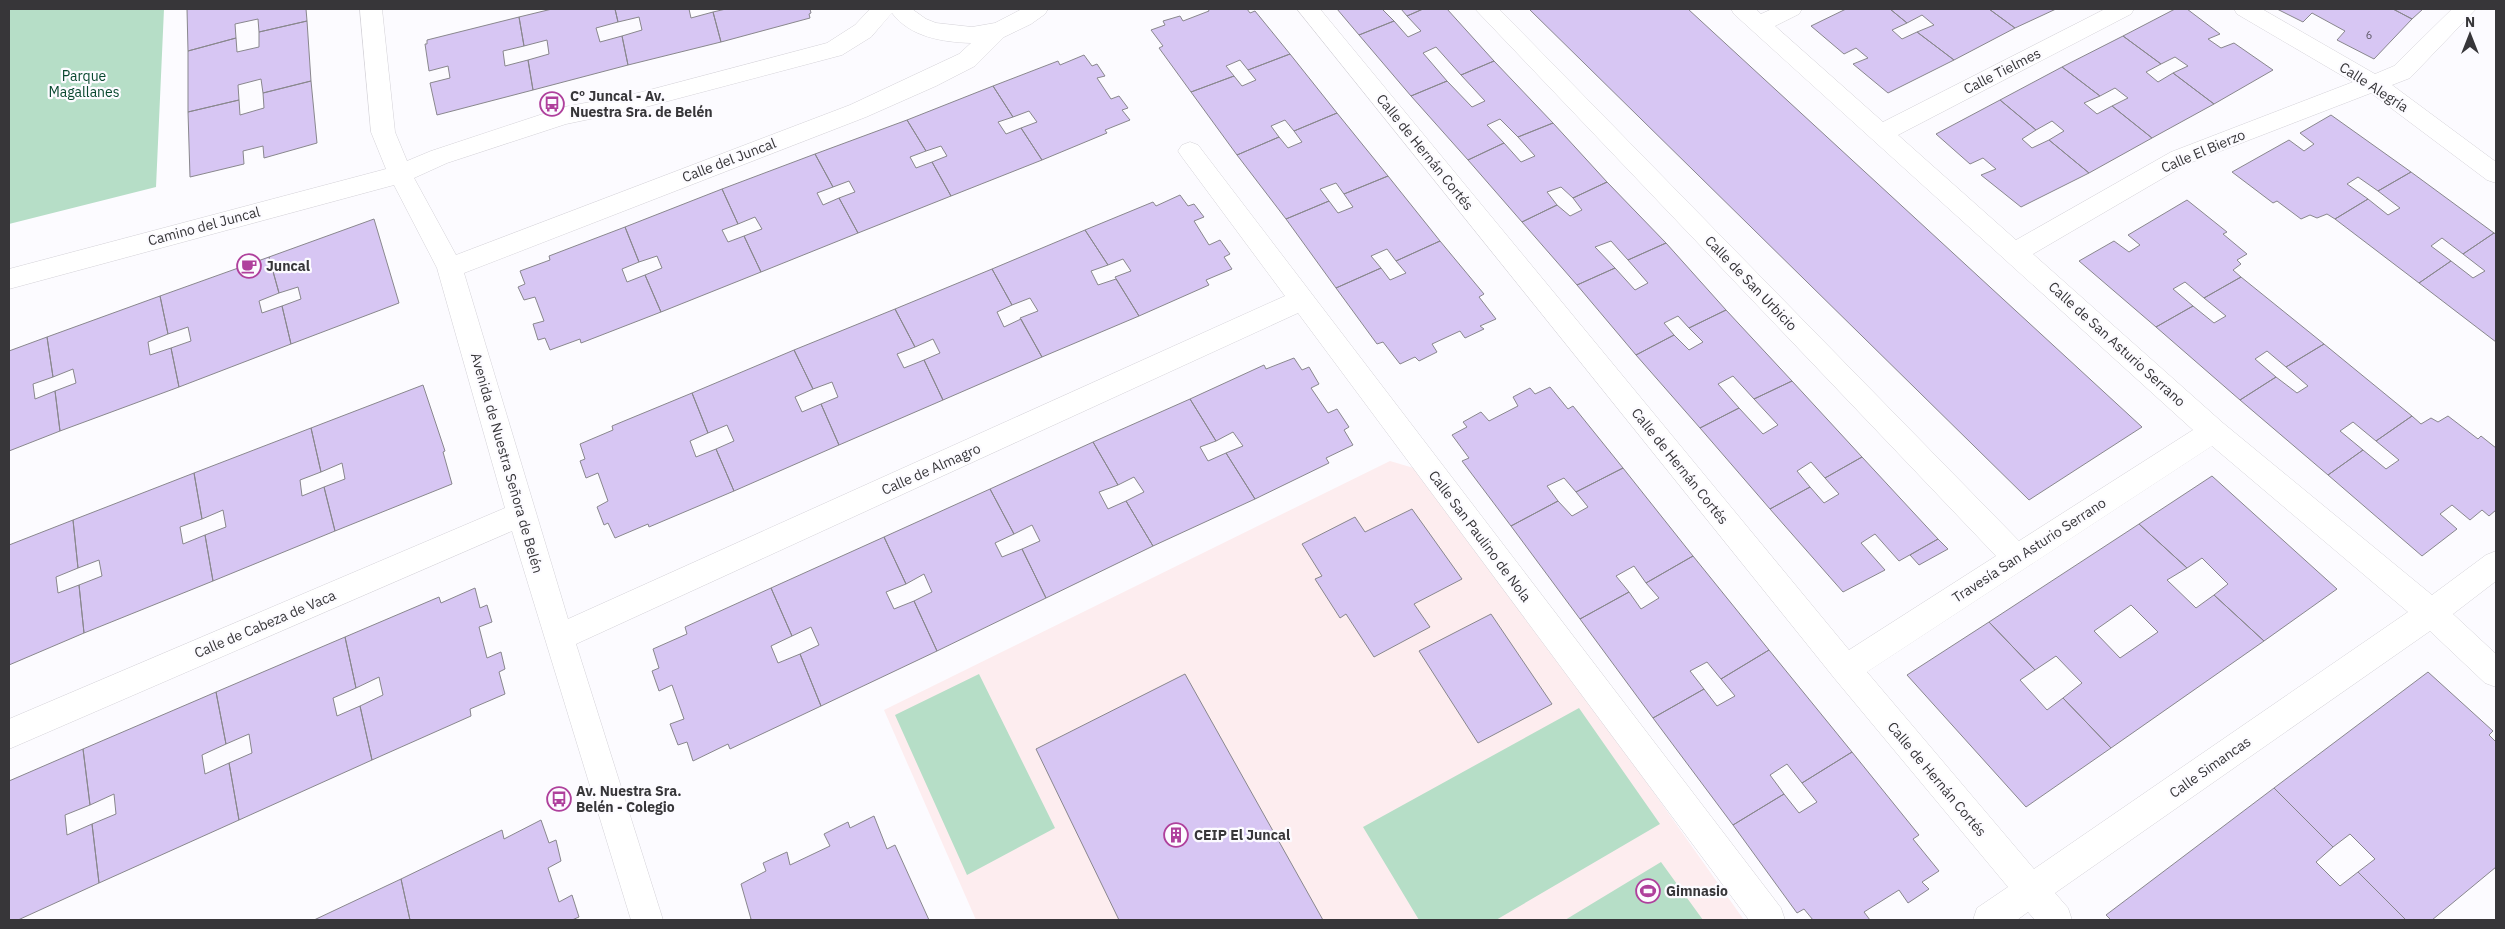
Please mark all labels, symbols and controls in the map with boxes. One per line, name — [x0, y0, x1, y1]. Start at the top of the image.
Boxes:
north arrow — [2445, 10, 2495, 60]
text: N — [2465, 13, 2475, 31]
house number: 6 — [2366, 28, 2372, 42]
street label: Calle Tielmes — [1960, 44, 2044, 98]
street label: Calle Alegría — [2336, 58, 2412, 116]
park label: Parque Magallanes — [48, 67, 120, 101]
place label: Cº Juncal - Av. Nuestra Sra. de Belén — [570, 87, 713, 121]
street label: Calle de Hernán Cortés — [1373, 90, 1478, 214]
bus stop icon: Cº Juncal - Av. Nuestra Sra. de Belén — [539, 91, 565, 117]
street label: Calle El Bierzo — [2158, 125, 2248, 177]
street label: Calle del Juncal — [680, 134, 779, 186]
street label: Camino del Juncal — [146, 202, 262, 250]
street label: Calle de San Urbicio — [1701, 232, 1801, 334]
cafe icon: Juncal — [236, 253, 262, 279]
place label: Juncal — [266, 257, 310, 275]
street label: Calle de San Asturio Serrano — [2045, 278, 2189, 410]
street label: Avenida de Nuestra Señora de Belén — [467, 351, 547, 575]
street label: Calle de Hernán Cortés — [1628, 404, 1733, 528]
street label: Calle de Almagro — [879, 439, 983, 499]
street label: Calle San Paulino de Nola — [1425, 467, 1536, 606]
street label: Travesía San Asturio Serrano — [1949, 493, 2109, 607]
street label: Calle de Cabeza de Vaca — [191, 586, 339, 662]
street label: Calle de Hernán Cortés — [1884, 718, 1990, 840]
street label: Calle Simancas — [2166, 732, 2254, 802]
place label: Av. Nuestra Sra. Belén - Colegio — [576, 782, 682, 816]
bus stop icon: Av. Nuestra Sra. Belén - Colegio — [546, 786, 572, 812]
building icon: CEIP El Juncal — [1163, 822, 1189, 848]
place label: CEIP El Juncal — [1194, 826, 1290, 844]
sports icon: Gimnasio — [1635, 878, 1661, 904]
place label: Gimnasio — [1666, 882, 1728, 900]

